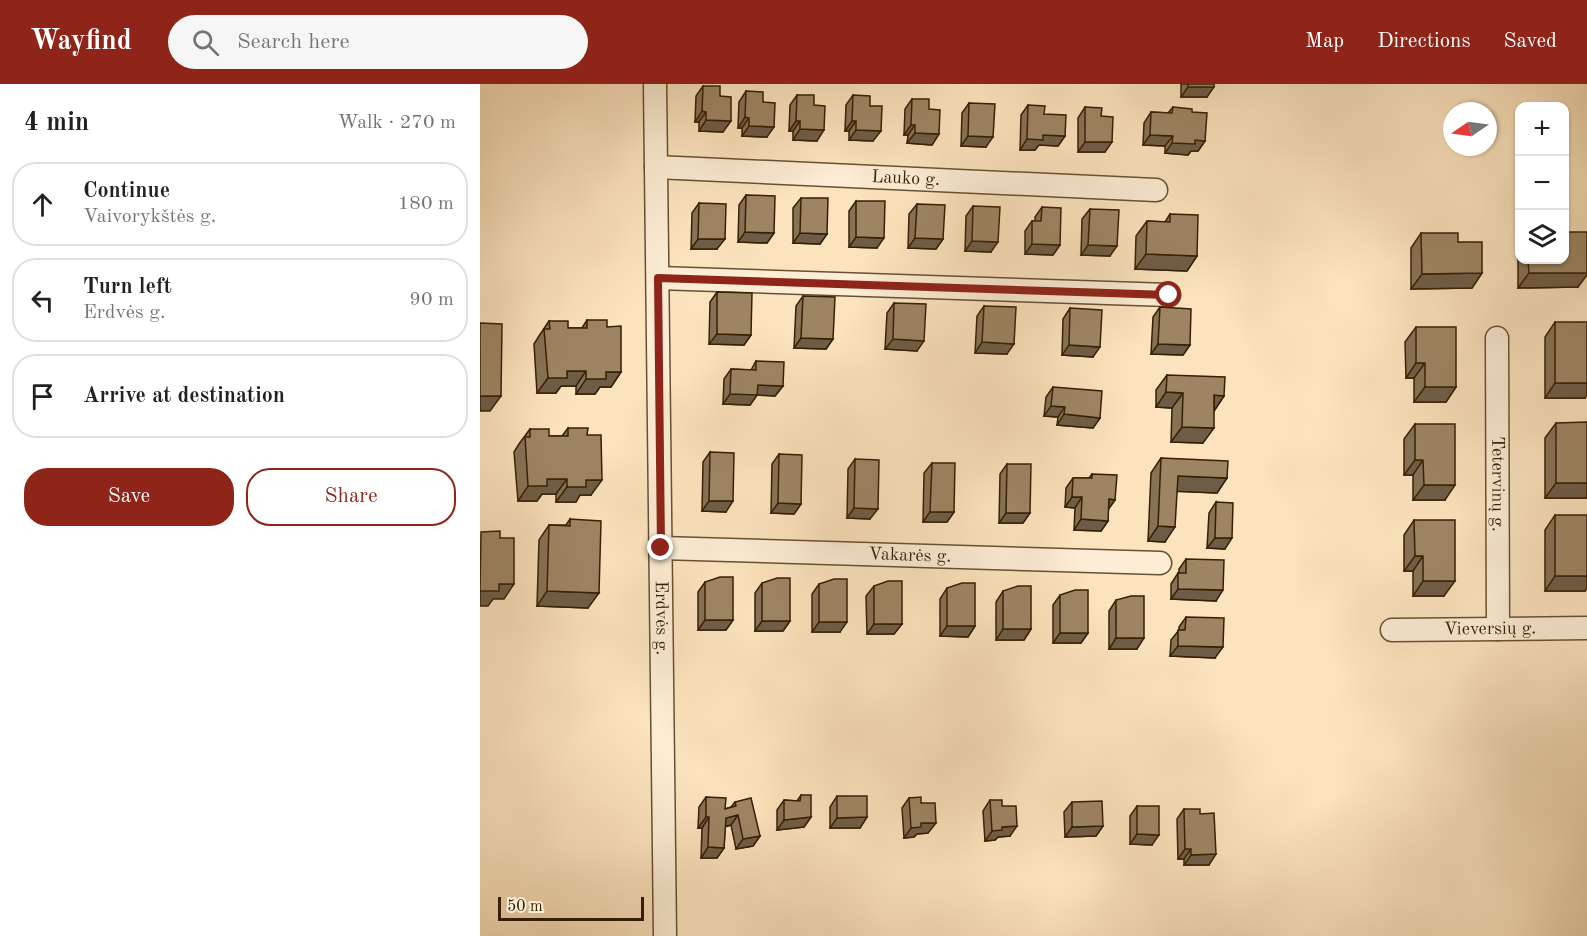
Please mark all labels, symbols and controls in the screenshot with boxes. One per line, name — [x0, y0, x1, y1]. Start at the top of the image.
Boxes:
search box — [168, 15, 588, 69]
icon: search — [189, 26, 222, 59]
text: Wayfind — [30, 28, 132, 56]
text: Search here — [237, 31, 350, 53]
text: Map — [1305, 31, 1344, 52]
text: Directions — [1377, 31, 1471, 52]
text: Saved — [1504, 31, 1557, 52]
north arrow — [1443, 102, 1497, 156]
map controls — [1515, 102, 1569, 264]
button: + — [1515, 102, 1569, 156]
text: 4 min — [24, 110, 89, 136]
text: Walk · 270 m — [337, 113, 456, 133]
button: − — [1515, 156, 1569, 210]
street label: Lauko g. — [871, 168, 940, 189]
text: Continue — [83, 180, 170, 202]
icon: ahead — [26, 188, 59, 221]
text: 180 m — [398, 194, 454, 214]
text: Vaivorykštės g. — [83, 207, 216, 227]
button: layers — [1515, 210, 1569, 264]
text: Turn left — [83, 276, 172, 298]
route start — [1155, 281, 1181, 307]
icon: left — [26, 284, 59, 317]
text: 90 m — [409, 290, 454, 310]
text: Erdvės g. — [83, 303, 166, 323]
icon: arrive — [26, 380, 59, 413]
text: Arrive at destination — [83, 385, 285, 407]
street label: Tetervinų g. — [1488, 436, 1507, 532]
button: Save — [24, 468, 234, 526]
button: Share — [246, 468, 456, 526]
route end — [647, 534, 673, 560]
street label: Vakarės g. — [868, 545, 952, 566]
street label: Erdvės g. — [652, 581, 671, 655]
street label: Vieversių g. — [1444, 620, 1536, 638]
scale bar — [498, 894, 644, 922]
text: 50 m — [507, 899, 543, 915]

